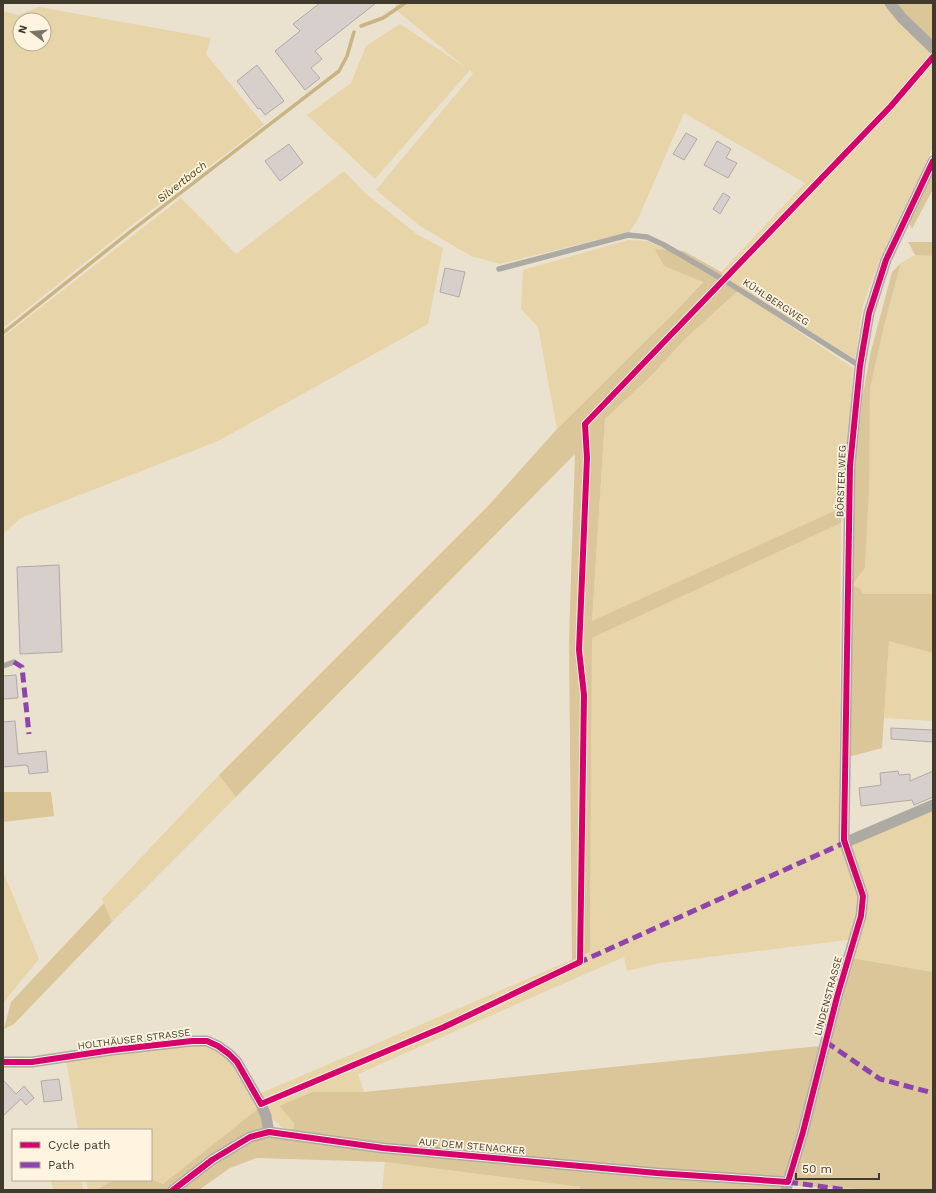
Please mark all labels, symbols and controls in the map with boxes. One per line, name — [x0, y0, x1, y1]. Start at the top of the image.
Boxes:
north arrow — [12, 12, 52, 52]
text: N — [15, 24, 30, 35]
water label: Silvertbach — [155, 159, 209, 205]
street label: KÜHLBERGWEG — [741, 276, 811, 328]
street label: BÖRSTER WEG — [834, 445, 848, 517]
street label: LINDENSTRASSE — [812, 955, 844, 1037]
street label: HOLTHÄUSER STRASSE — [77, 1027, 191, 1051]
legend — [12, 1129, 152, 1181]
street label: AUF DEM STENACKER — [418, 1136, 526, 1156]
text: Cycle path — [48, 1138, 110, 1152]
scale bar — [796, 1155, 879, 1181]
text: Path — [48, 1158, 74, 1172]
text: 50 m — [802, 1162, 832, 1176]

